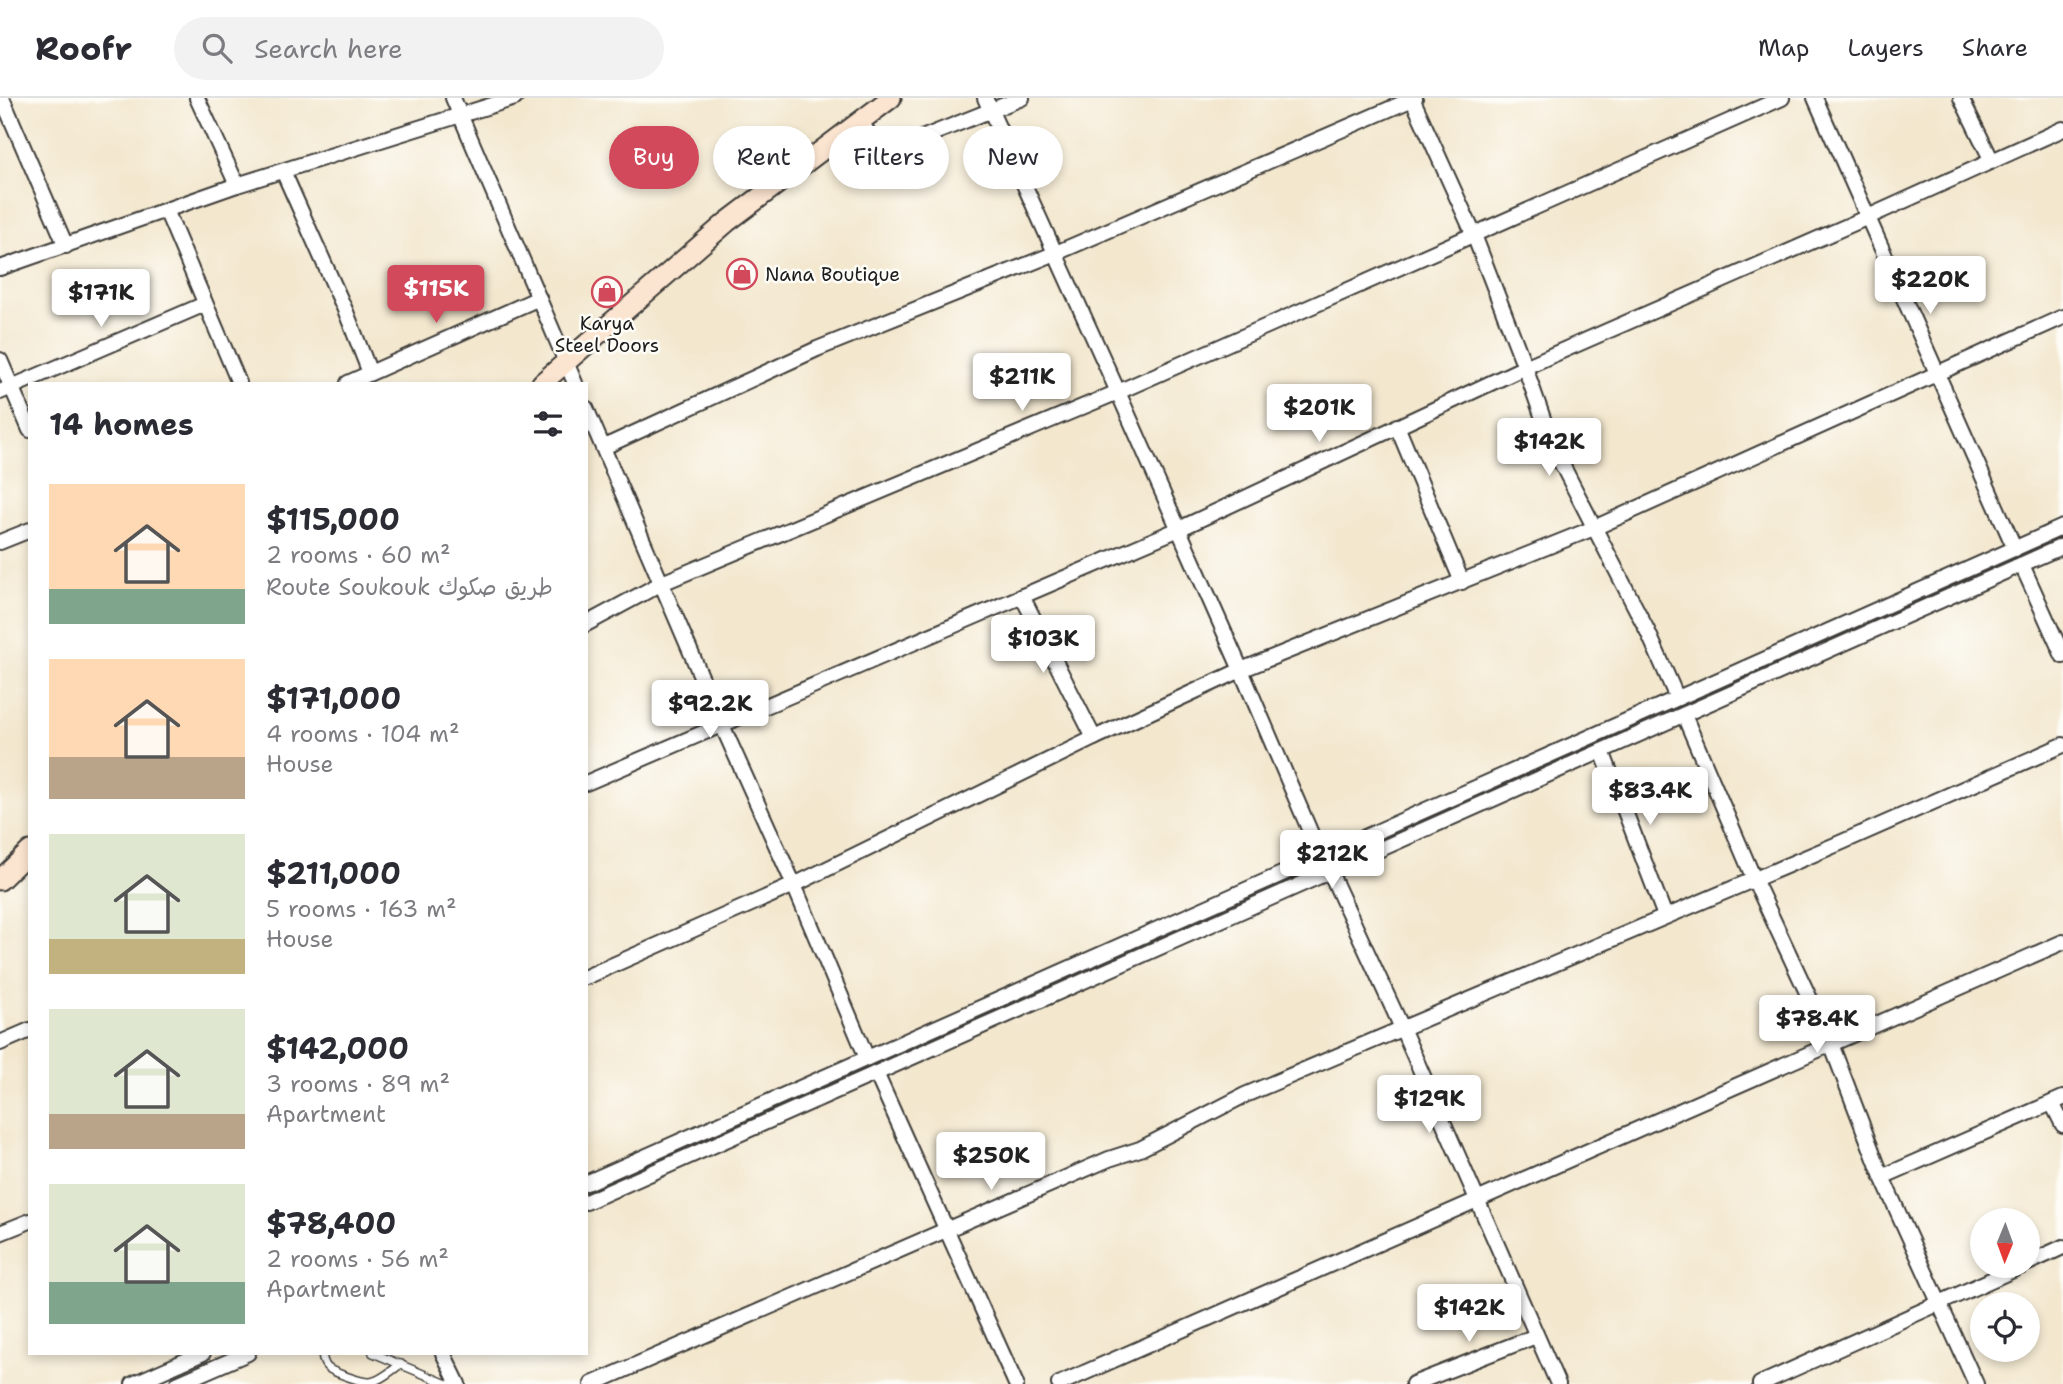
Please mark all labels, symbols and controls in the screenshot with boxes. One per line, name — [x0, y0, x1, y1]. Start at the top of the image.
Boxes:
search box — [174, 17, 664, 80]
text: Roofr — [35, 26, 132, 71]
icon: search — [198, 29, 236, 67]
text: Search here — [254, 31, 403, 66]
text: Map — [1758, 32, 1809, 64]
text: Layers — [1847, 32, 1924, 64]
text: Share — [1962, 32, 2028, 64]
chip: Buy — [609, 126, 699, 189]
chip: Rent — [713, 126, 815, 189]
chip: Filters — [829, 126, 949, 189]
chip: New — [963, 126, 1063, 189]
pin: $220K — [1881, 256, 1979, 316]
shop icon: Nana Boutique — [725, 257, 759, 291]
place label: Nana Boutique — [765, 262, 900, 287]
text: $220K — [1891, 264, 1969, 294]
pin: $115K — [387, 266, 485, 325]
pin: $171K — [52, 270, 150, 329]
text: $115K — [403, 273, 469, 303]
shop icon: Karya Steel Doors — [590, 275, 624, 309]
text: $171K — [68, 277, 134, 307]
place label: Karya Steel Doors — [555, 311, 659, 358]
pin: $211K — [973, 354, 1071, 413]
text: $211K — [989, 361, 1055, 391]
pin: $201K — [1270, 384, 1368, 444]
text: $201K — [1283, 392, 1355, 422]
text: 14 homes — [49, 404, 194, 445]
icon: filters — [529, 405, 567, 443]
pin: $142K — [1500, 418, 1598, 478]
text: $142K — [1513, 426, 1585, 456]
text: $115,000 — [266, 499, 400, 540]
icon: home — [105, 512, 189, 596]
text: 2 rooms · 60 m² — [266, 540, 451, 570]
text: Route Soukouk طريق صكوك — [266, 572, 553, 602]
pin: $103K — [994, 616, 1092, 675]
text: $103K — [1007, 623, 1079, 653]
text: $171,000 — [266, 678, 401, 719]
pin: $92.2K — [653, 680, 767, 740]
icon: home — [105, 687, 189, 771]
text: $92.2K — [668, 688, 752, 718]
text: 4 rooms · 104 m² — [266, 719, 459, 749]
text: House — [266, 749, 334, 779]
pin: $83.4K — [1593, 768, 1707, 827]
text: $83.4K — [1608, 775, 1692, 805]
pin: $212K — [1283, 830, 1381, 890]
text: $212K — [1296, 838, 1368, 868]
text: $211,000 — [266, 853, 401, 894]
icon: home — [105, 862, 189, 946]
text: 5 rooms · 163 m² — [266, 894, 457, 924]
text: House — [266, 924, 334, 954]
pin: $78.4K — [1760, 996, 1874, 1055]
text: $78.4K — [1775, 1003, 1859, 1033]
text: $142,000 — [266, 1028, 409, 1069]
icon: home — [105, 1037, 189, 1121]
text: 3 rooms · 89 m² — [266, 1069, 450, 1099]
pin: $129K — [1380, 1076, 1478, 1135]
text: $129K — [1393, 1083, 1465, 1113]
text: Apartment — [266, 1099, 386, 1129]
pin: $250K — [942, 1132, 1040, 1192]
text: $250K — [952, 1140, 1030, 1170]
text: $78,400 — [266, 1203, 396, 1244]
north arrow — [1970, 1208, 2040, 1278]
map controls — [1970, 1208, 2040, 1362]
icon: home — [105, 1212, 189, 1296]
text: 2 rooms · 56 m² — [266, 1244, 449, 1274]
text: Apartment — [266, 1274, 386, 1304]
pin: $142K — [1420, 1284, 1518, 1344]
text: $142K — [1433, 1292, 1505, 1322]
button: locate — [1970, 1292, 2040, 1362]

